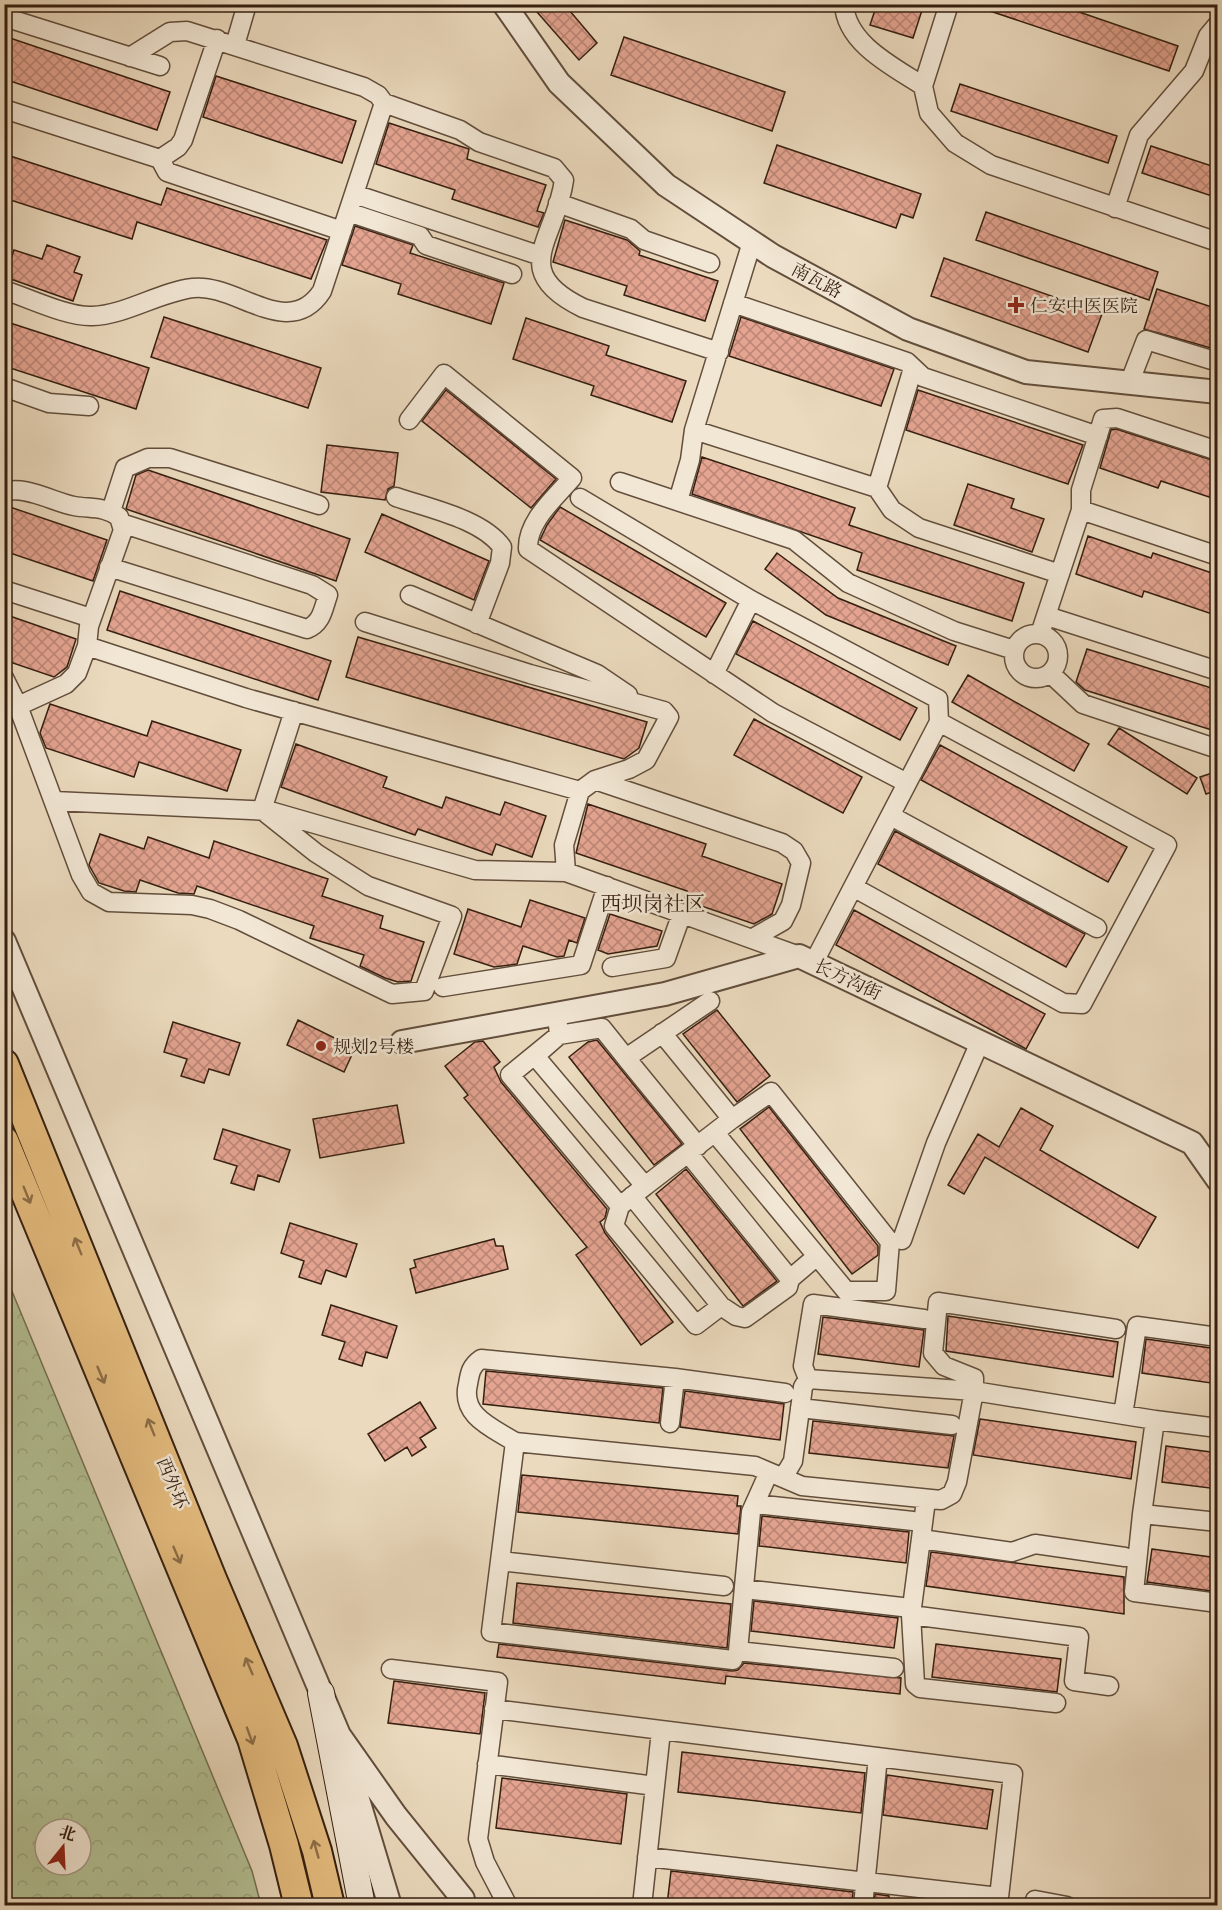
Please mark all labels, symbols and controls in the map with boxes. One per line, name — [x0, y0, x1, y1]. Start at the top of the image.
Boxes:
street label: 南瓦路 — [787, 255, 847, 305]
place label: 仁安中医医院 — [1030, 292, 1138, 319]
marker: 仁安中医医院 — [1007, 296, 1025, 314]
district label: 西坝岗社区 — [601, 888, 706, 919]
street label: 长方沟街 — [810, 952, 886, 1006]
place label: 规划2号楼 — [333, 1033, 414, 1060]
marker: 规划2号楼 — [314, 1039, 328, 1053]
one-way arrow — [22, 1185, 33, 1204]
one-way arrow — [72, 1238, 83, 1256]
one-way arrow — [96, 1366, 107, 1384]
one-way arrow — [145, 1419, 156, 1437]
street label: 西外环 — [150, 1453, 196, 1513]
one-way arrow — [172, 1546, 183, 1564]
one-way arrow — [243, 1657, 254, 1676]
one-way arrow — [245, 1726, 256, 1745]
north arrow — [33, 1817, 93, 1877]
text: 北 — [56, 1819, 79, 1847]
one-way arrow — [310, 1840, 321, 1859]

